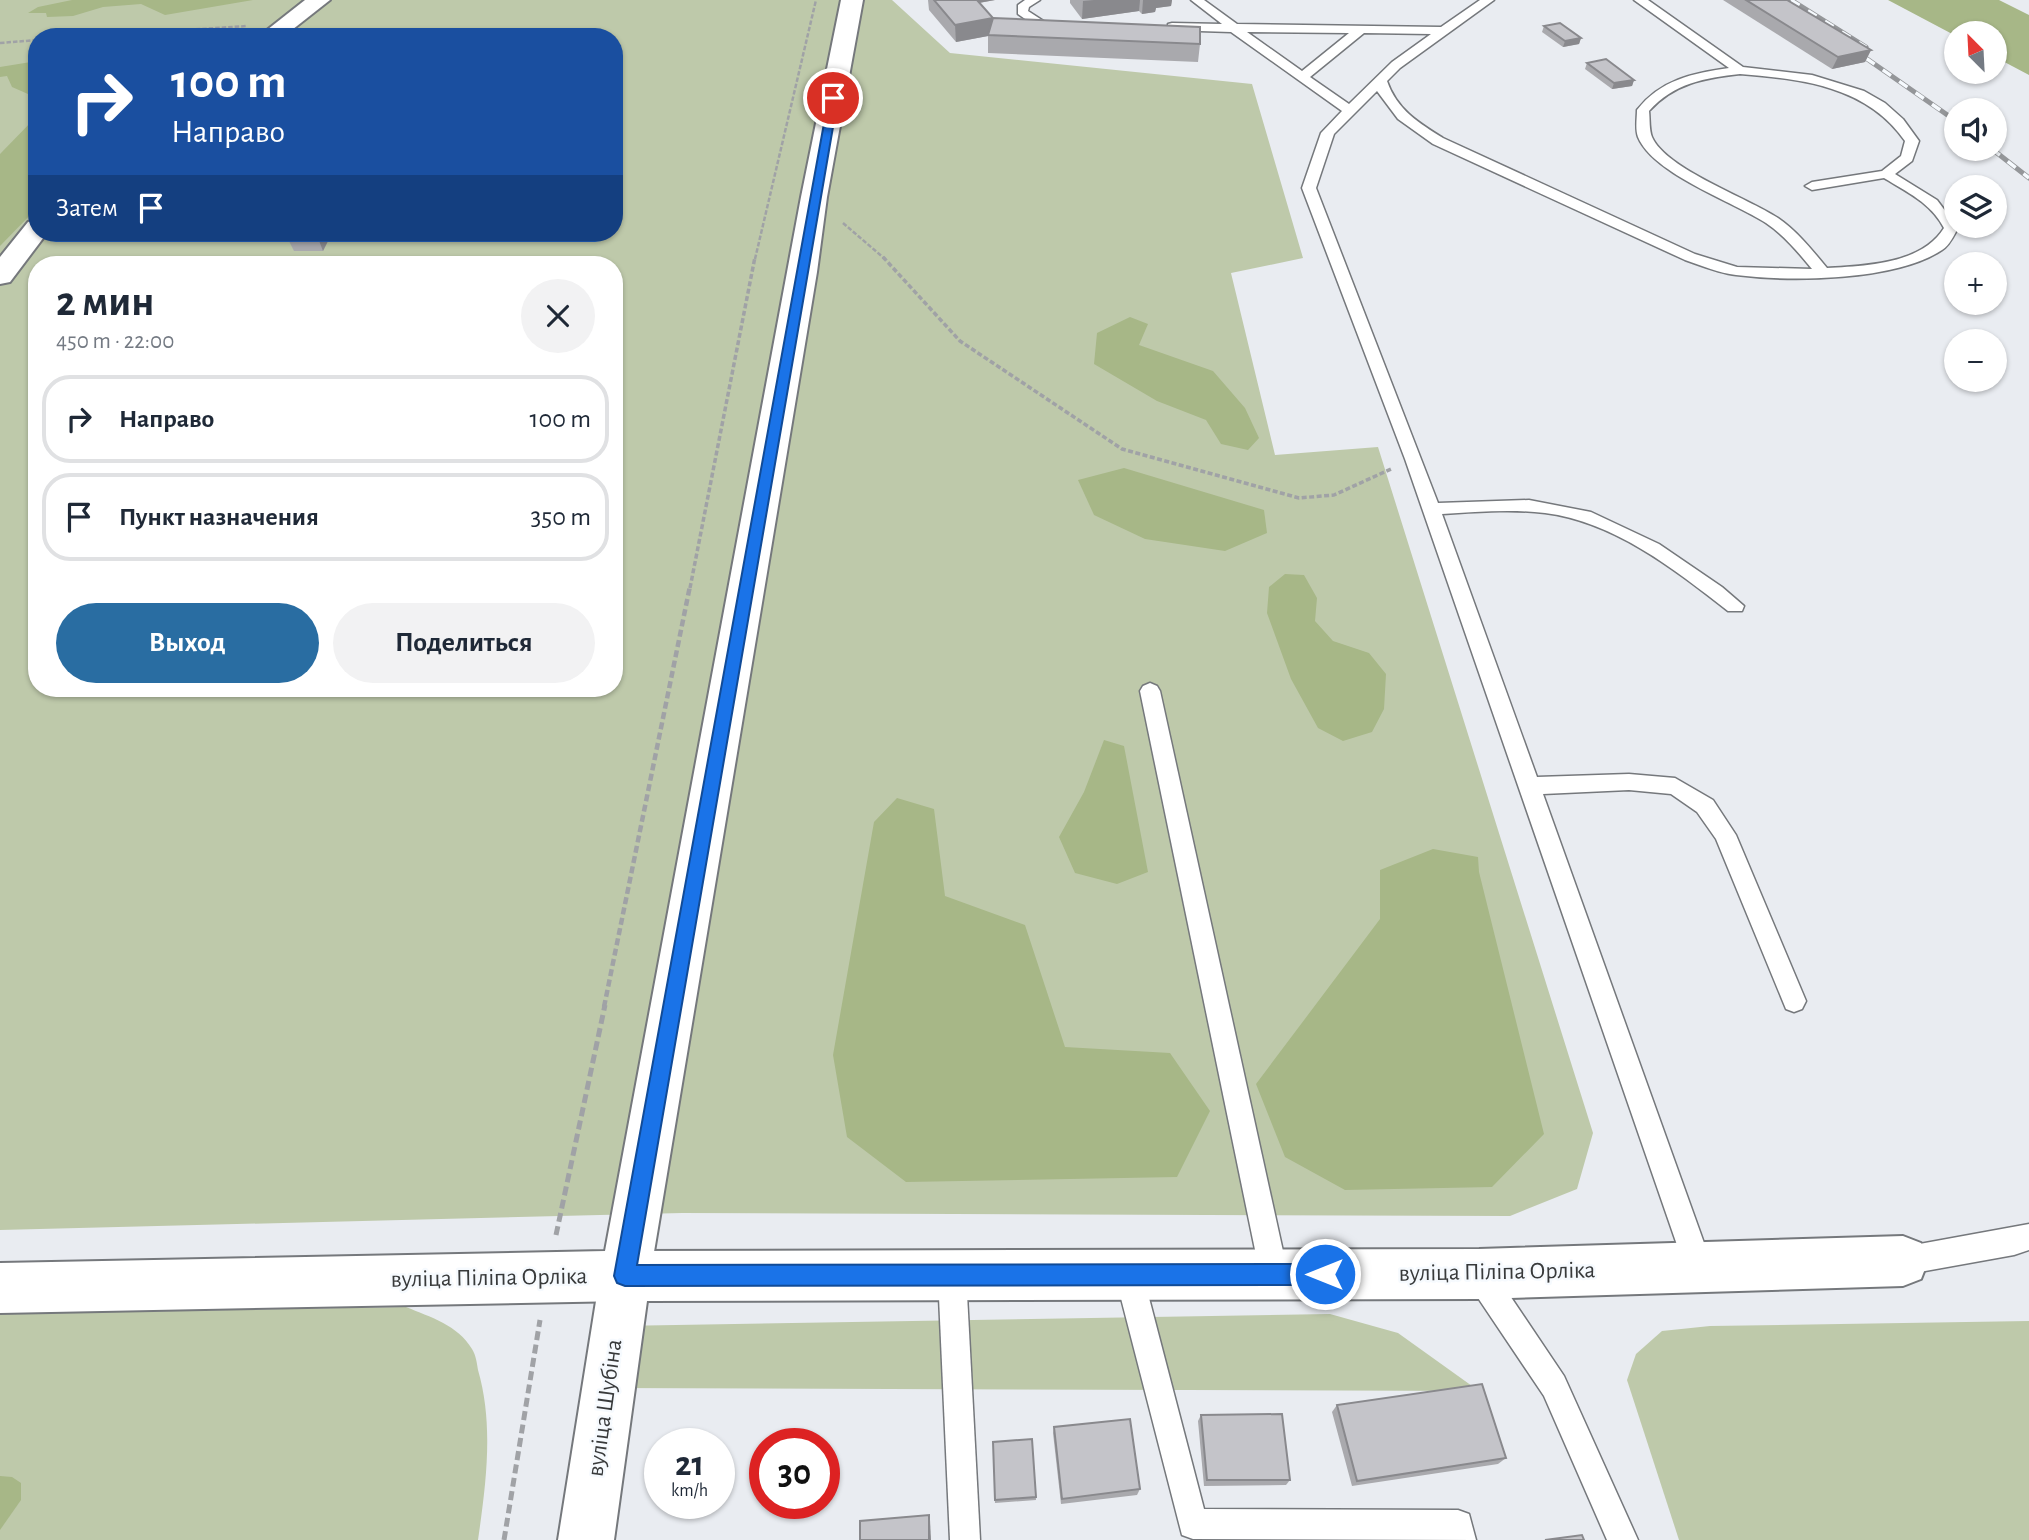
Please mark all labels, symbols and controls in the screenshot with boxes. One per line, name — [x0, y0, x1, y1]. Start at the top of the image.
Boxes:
north arrow — [1944, 21, 2007, 84]
map controls — [1944, 21, 2007, 392]
icon: right — [56, 56, 147, 147]
text: 100 m — [171, 58, 287, 107]
pin — [803, 68, 863, 128]
icon: arrive — [814, 79, 852, 117]
button: sound — [1944, 98, 2007, 161]
text: Направо — [171, 116, 285, 148]
button: layers — [1944, 175, 2007, 238]
icon: arrive — [132, 189, 170, 227]
text: Затем — [56, 195, 118, 221]
button: + — [1944, 252, 2007, 315]
button: close — [521, 279, 595, 353]
text: 2 мин — [56, 281, 154, 323]
button: − — [1944, 329, 2007, 392]
text: 450 m · 22:00 — [56, 330, 174, 353]
icon: right — [60, 400, 98, 438]
text: Направо — [119, 406, 214, 432]
text: 100 m — [530, 406, 591, 432]
icon: arrive — [60, 498, 98, 536]
text: Пункт назначения — [119, 504, 319, 530]
text: 350 m — [531, 504, 591, 530]
button: Выход — [56, 603, 319, 683]
button: Поделиться — [333, 603, 595, 683]
position arrow — [1288, 1237, 1362, 1311]
street label: вуліца Піліпа Орліка — [1398, 1258, 1596, 1286]
street label: вуліца Піліпа Орліка — [390, 1264, 588, 1292]
street label: вуліца Шубіна — [583, 1338, 627, 1478]
speed limit sign: 30 — [749, 1428, 840, 1519]
text: 21 — [675, 1447, 704, 1482]
text: km/h — [671, 1482, 708, 1500]

